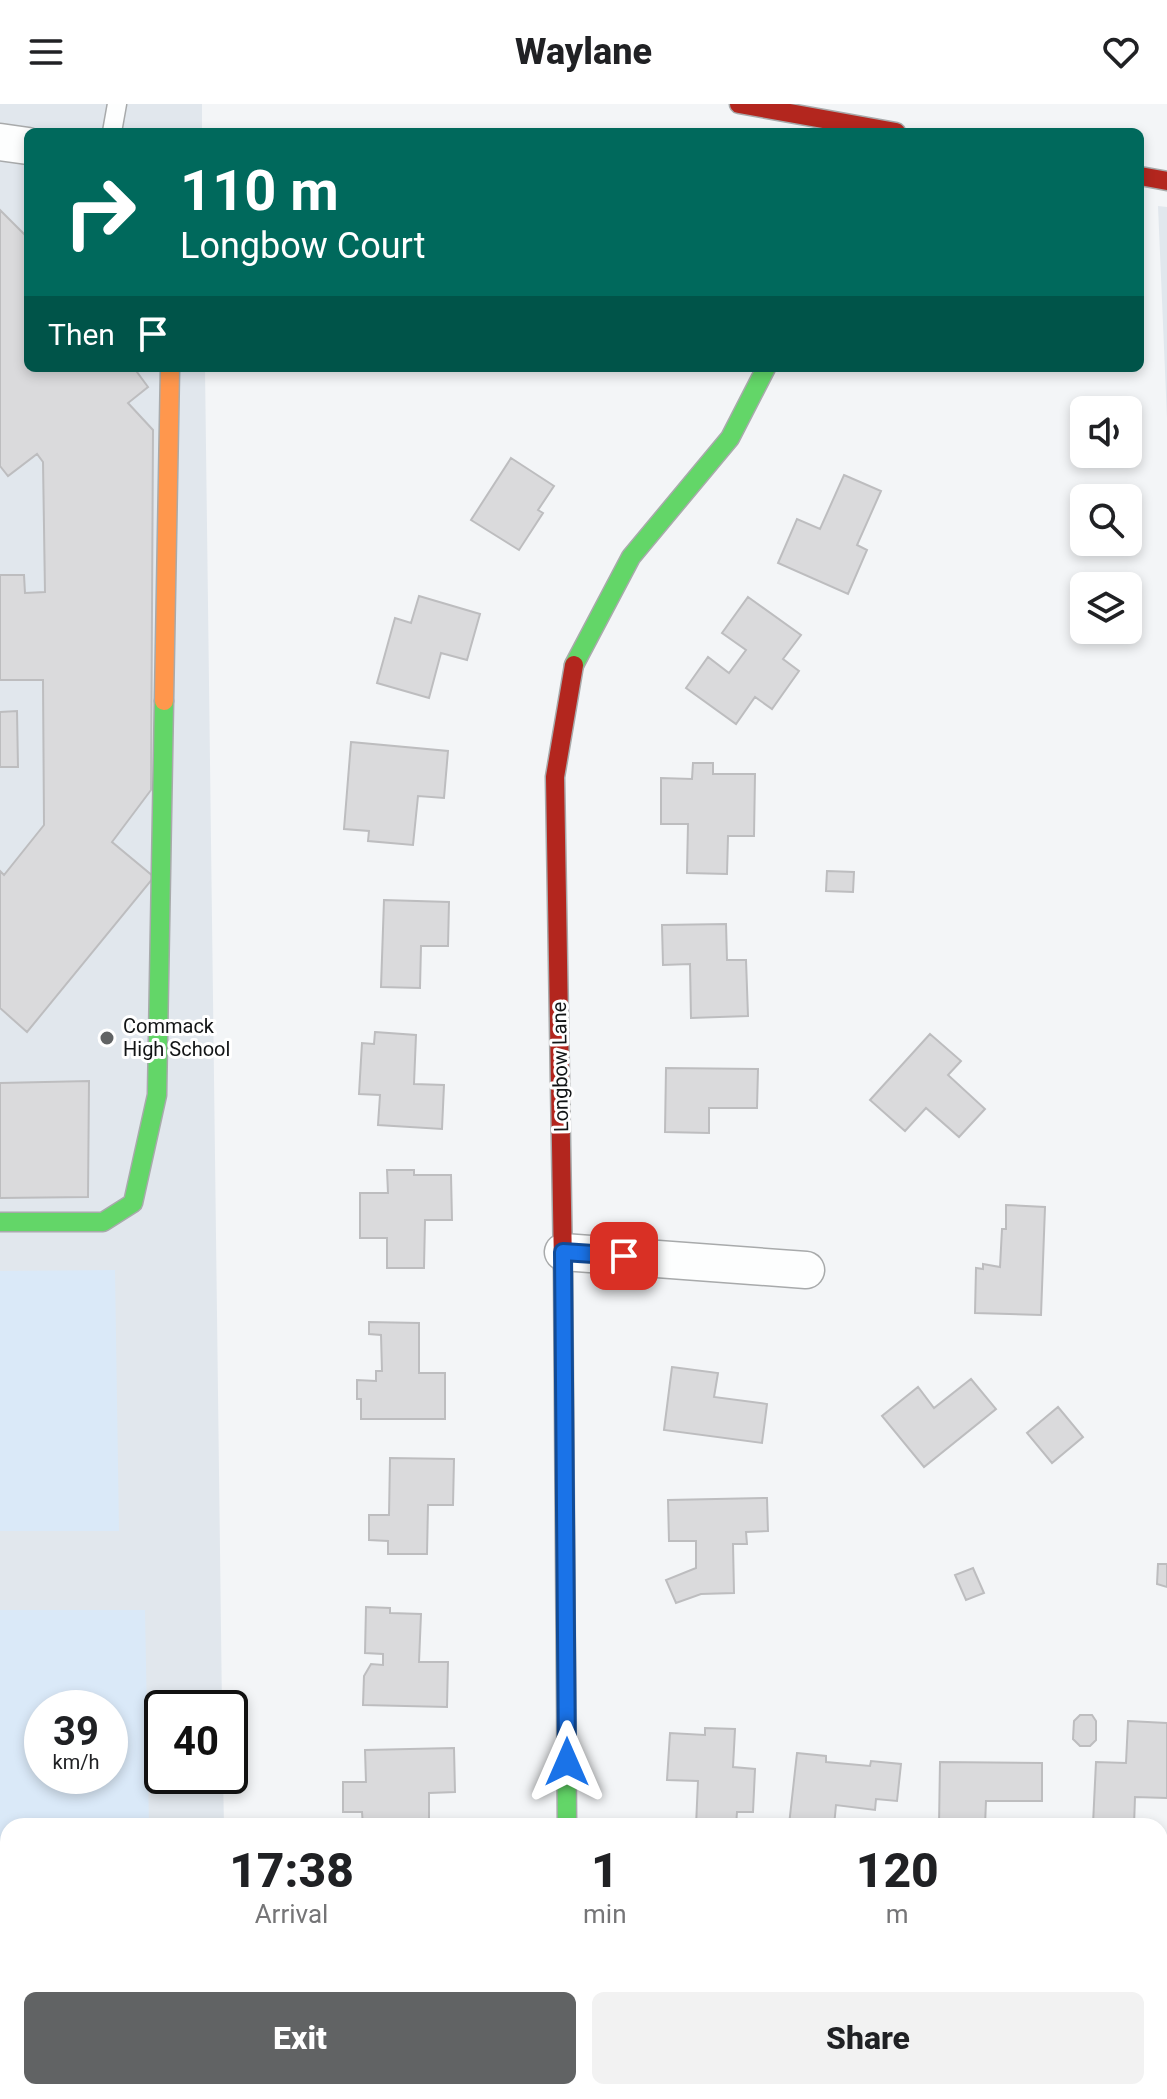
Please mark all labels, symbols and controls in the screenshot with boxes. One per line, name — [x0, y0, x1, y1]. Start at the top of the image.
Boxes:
icon: menu — [24, 30, 68, 74]
icon: heart — [1099, 30, 1143, 74]
text: Waylane — [515, 31, 652, 73]
text: 110 m — [180, 158, 339, 224]
icon: right — [48, 160, 152, 264]
text: Longbow Court — [180, 225, 425, 267]
icon: arrive — [131, 312, 175, 356]
text: Then — [48, 317, 115, 352]
map controls — [1070, 396, 1142, 644]
button: sound — [1070, 396, 1142, 468]
button: search — [1070, 484, 1142, 556]
button: layers — [1070, 572, 1142, 644]
street label: Longbow Lane — [547, 1002, 573, 1132]
place label: Commack High School — [123, 1014, 230, 1061]
marker: Commack High School — [98, 1029, 116, 1047]
pin — [590, 1222, 658, 1290]
icon: arrive — [602, 1234, 646, 1278]
speed limit sign: 40 — [144, 1690, 248, 1794]
text: 39 — [53, 1708, 99, 1755]
position arrow — [525, 1720, 609, 1804]
text: km/h — [53, 1750, 99, 1774]
text: 17:38 — [229, 1842, 354, 1899]
text: 1 — [591, 1842, 619, 1899]
text: 120 — [856, 1842, 939, 1899]
text: Arrival — [255, 1899, 328, 1929]
text: min — [583, 1899, 627, 1929]
text: m — [886, 1899, 909, 1929]
button: Exit — [24, 1992, 576, 2084]
button: Share — [592, 1992, 1144, 2084]

